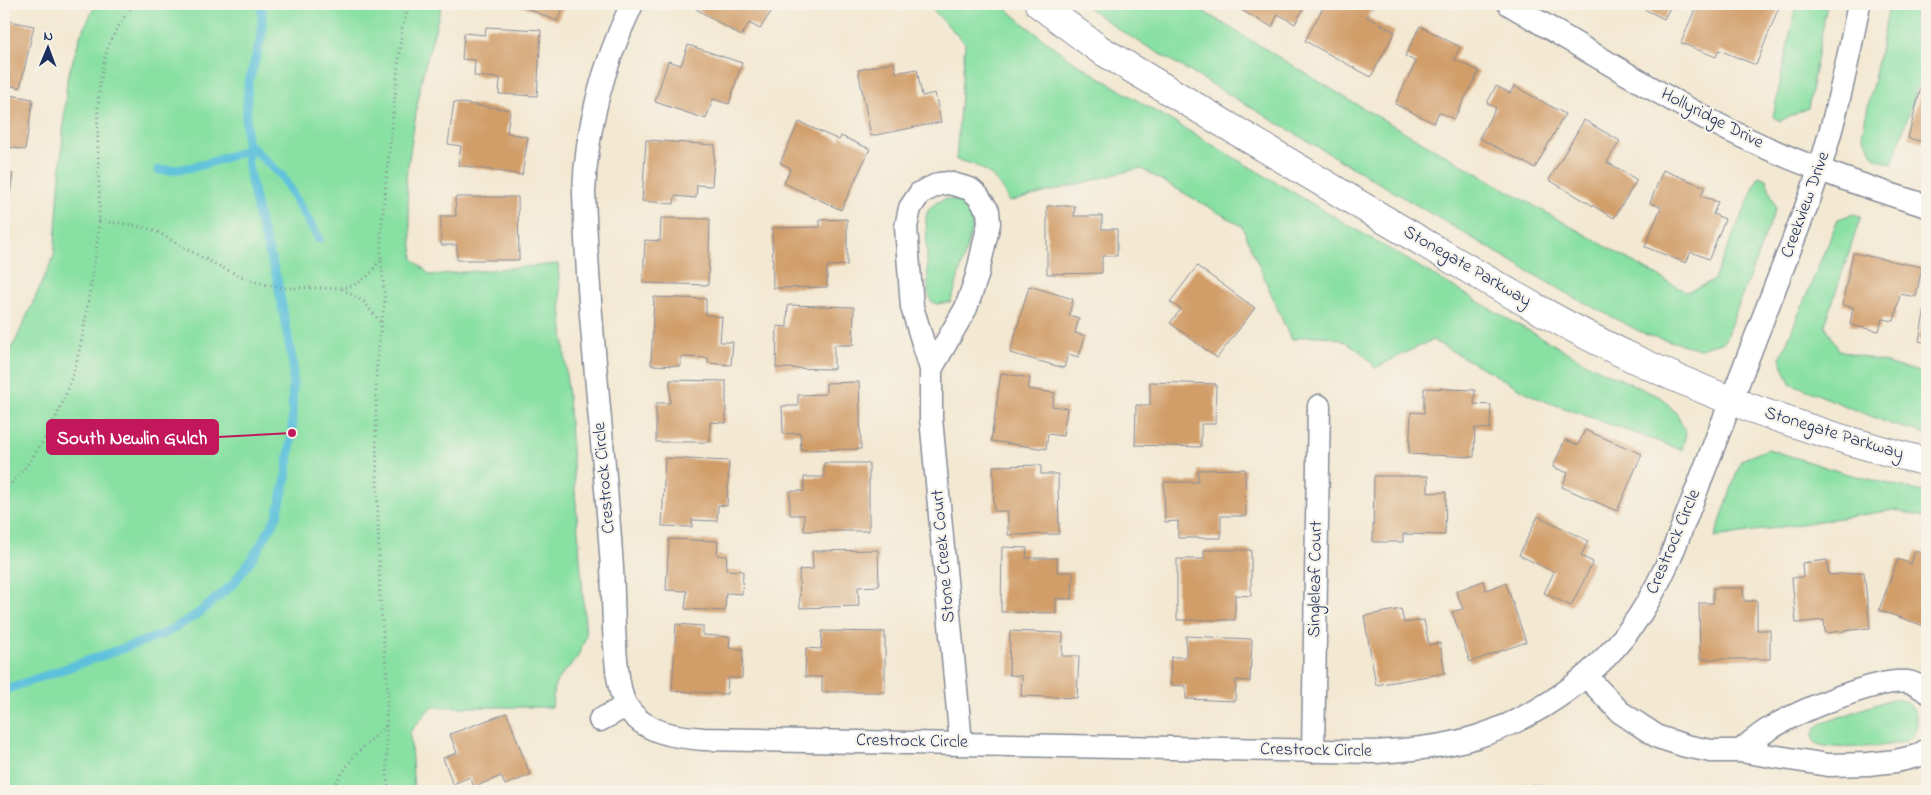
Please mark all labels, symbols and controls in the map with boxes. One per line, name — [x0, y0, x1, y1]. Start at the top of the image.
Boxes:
north arrow — [22, 22, 72, 72]
text: N — [43, 26, 53, 47]
street label: Hollyridge Drive — [1656, 82, 1769, 157]
street label: Creekview Drive — [1775, 147, 1838, 262]
street label: Stonegate Parkway — [1397, 220, 1536, 315]
street label: Stonegate Parkway — [1761, 400, 1907, 468]
callout: South Newlin Gulch — [47, 420, 218, 454]
street label: Crestrock Circle — [587, 420, 623, 535]
text: South Newlin Gulch — [57, 426, 207, 453]
street label: Crestrock Circle — [1640, 485, 1708, 599]
street label: Stone Creek Court — [925, 488, 963, 624]
street label: Singleleaf Court — [1302, 520, 1331, 638]
street label: Crestrock Circle — [856, 728, 969, 756]
street label: Crestrock Circle — [1260, 737, 1373, 765]

